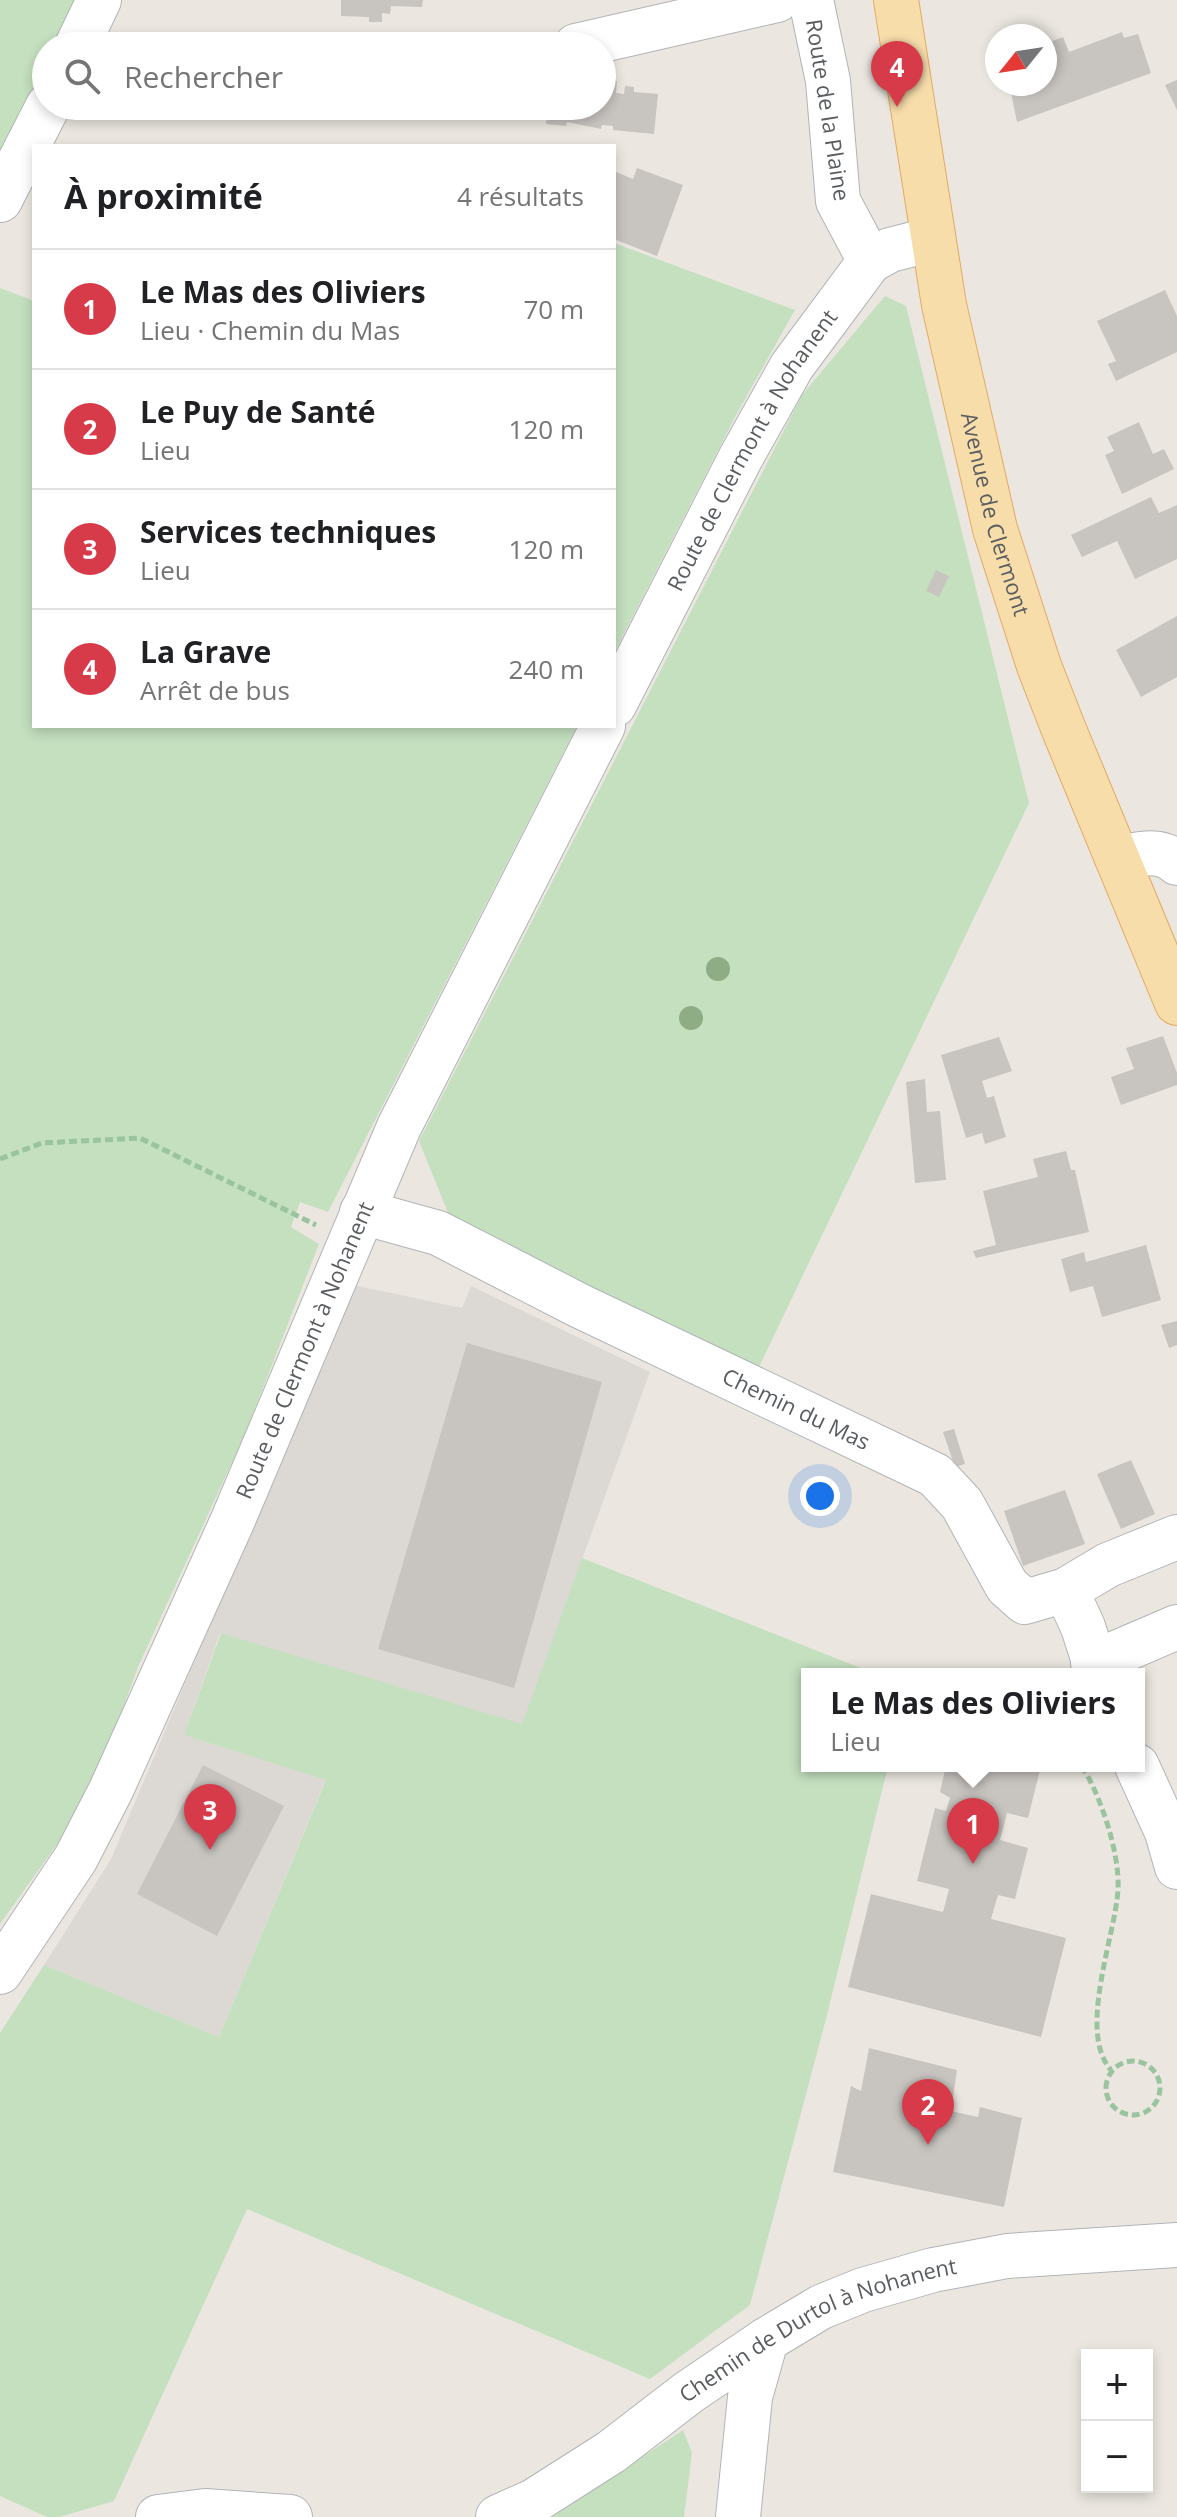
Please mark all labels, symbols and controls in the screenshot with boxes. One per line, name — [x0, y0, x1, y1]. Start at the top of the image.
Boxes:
street label: Route de la Plaine — [800, 17, 858, 203]
north arrow — [985, 24, 1057, 96]
search box — [32, 32, 616, 120]
pin: 4 — [871, 41, 923, 107]
icon: search — [60, 54, 104, 98]
text: Rechercher — [124, 56, 283, 97]
text: À proximité — [64, 173, 263, 219]
text: 4 résultats — [457, 178, 584, 214]
text: Le Mas des Oliviers — [140, 271, 426, 312]
text: 1 — [83, 291, 97, 327]
text: 70 m — [523, 291, 584, 327]
street label: Route de Clermont à Nohanent — [659, 303, 843, 596]
text: Lieu · Chemin du Mas — [140, 312, 400, 348]
text: Le Puy de Santé — [140, 391, 376, 432]
street label: Avenue de Clermont — [955, 409, 1038, 619]
text: 2 — [83, 411, 97, 447]
text: 120 m — [509, 411, 584, 447]
text: Lieu — [140, 432, 191, 468]
text: Services techniques — [140, 511, 436, 552]
text: 3 — [83, 531, 97, 567]
text: 120 m — [509, 531, 584, 567]
text: Lieu — [140, 552, 191, 588]
text: La Grave — [140, 631, 271, 672]
text: 4 — [83, 651, 97, 687]
text: 240 m — [509, 651, 584, 687]
text: Arrêt de bus — [140, 672, 290, 708]
street label: Route de Clermont à Nohanent — [228, 1197, 380, 1503]
street label: Chemin du Mas — [718, 1360, 875, 1456]
your location — [800, 1476, 840, 1516]
popup — [801, 1668, 1145, 1772]
text: Le Mas des Oliviers — [830, 1682, 1116, 1723]
text: Lieu — [830, 1723, 881, 1759]
pin: 3 — [184, 1784, 236, 1850]
pin: 1 — [947, 1798, 999, 1864]
pin: 2 — [902, 2079, 954, 2145]
street label: Chemin de Durtol à Nohanent — [672, 2250, 959, 2409]
map controls — [1081, 2349, 1153, 2493]
button: + — [1081, 2349, 1153, 2421]
button: − — [1081, 2421, 1153, 2493]

